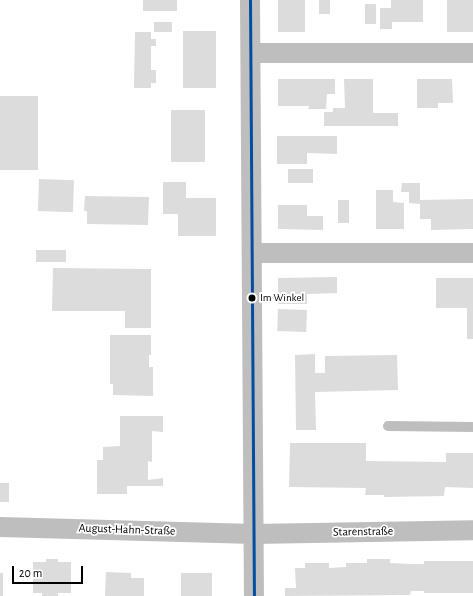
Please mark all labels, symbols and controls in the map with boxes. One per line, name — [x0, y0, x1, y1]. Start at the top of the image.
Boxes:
place label: Im Winkel — [260, 291, 304, 305]
marker: Im Winkel — [247, 293, 257, 303]
street label: August-Hahn-Straße — [78, 521, 176, 539]
street label: Starenstraße — [333, 524, 393, 540]
scale bar — [14, 558, 85, 584]
text: 20 m — [19, 567, 42, 579]

